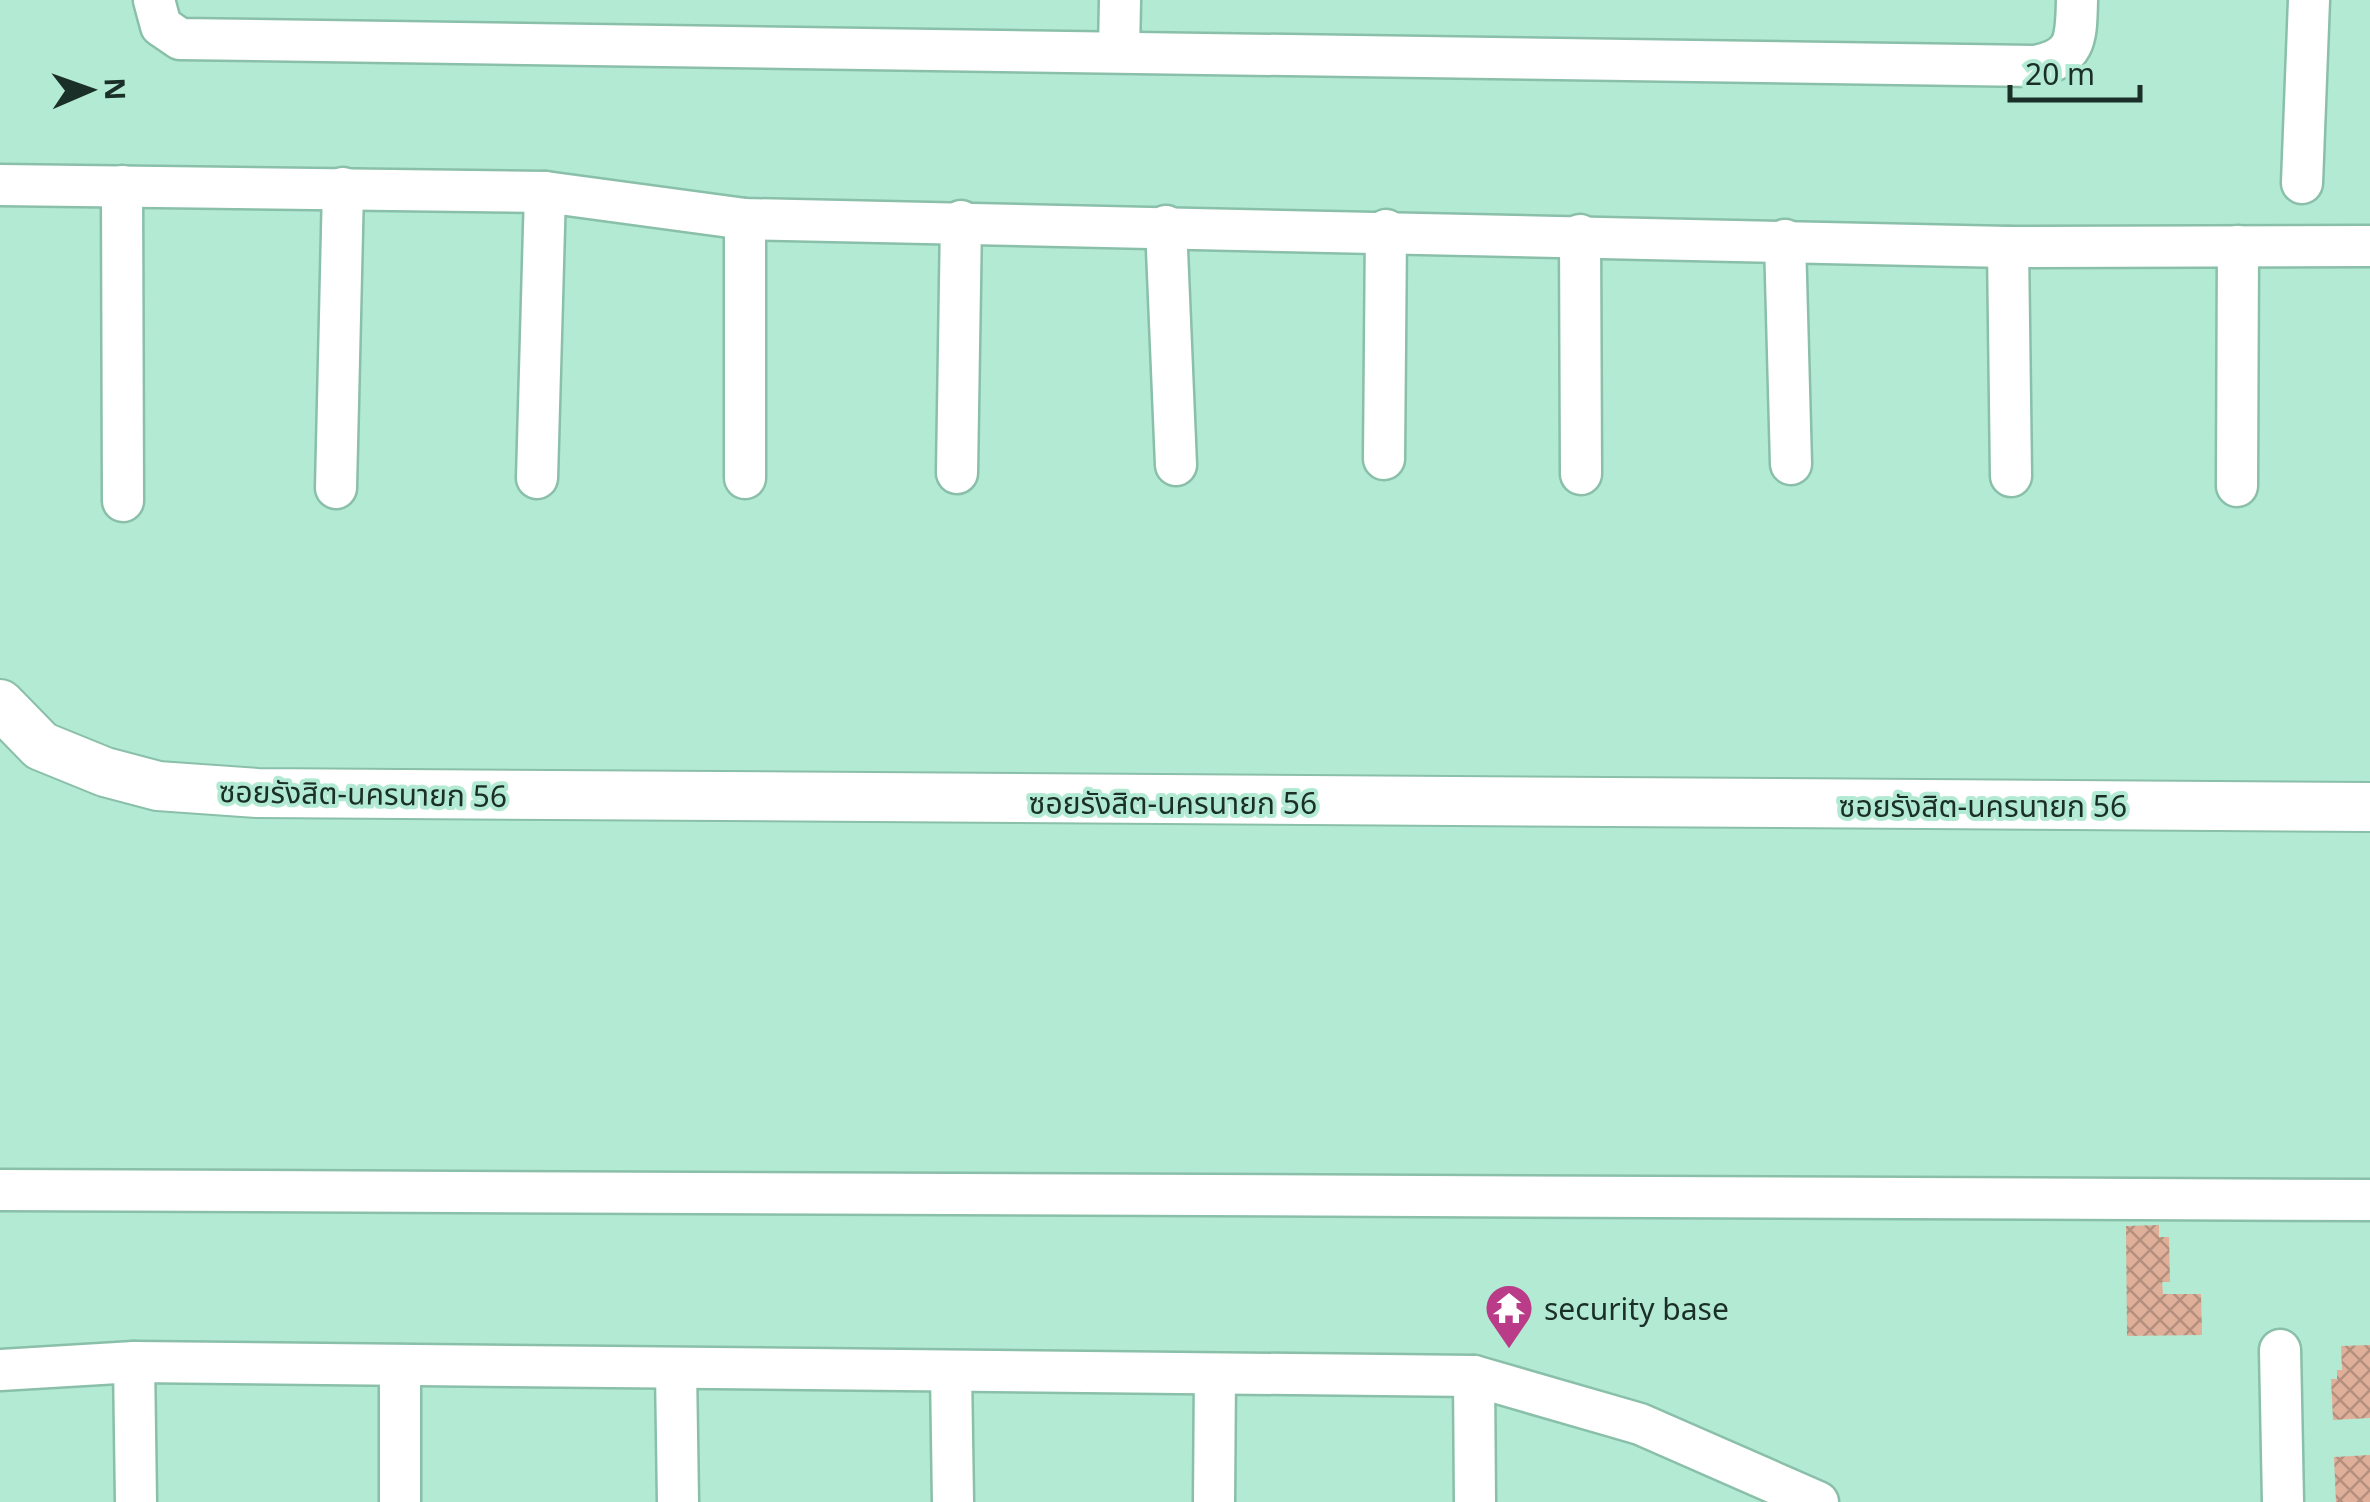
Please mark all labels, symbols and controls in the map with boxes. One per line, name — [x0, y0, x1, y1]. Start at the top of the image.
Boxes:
north arrow — [40, 40, 140, 140]
scale bar — [2010, 40, 2140, 102]
text: 20 m — [2025, 53, 2095, 94]
text: N — [97, 77, 135, 101]
street label: ซอยรังสิต-นครนายก 56 — [218, 770, 508, 816]
street label: ซอยรังสิต-นครนายก 56 — [1029, 782, 1317, 823]
street label: ซอยรังสิต-นครนายก 56 — [1839, 785, 2127, 826]
temple icon: security base — [1483, 1282, 1535, 1350]
place label: security base — [1544, 1288, 1729, 1329]

